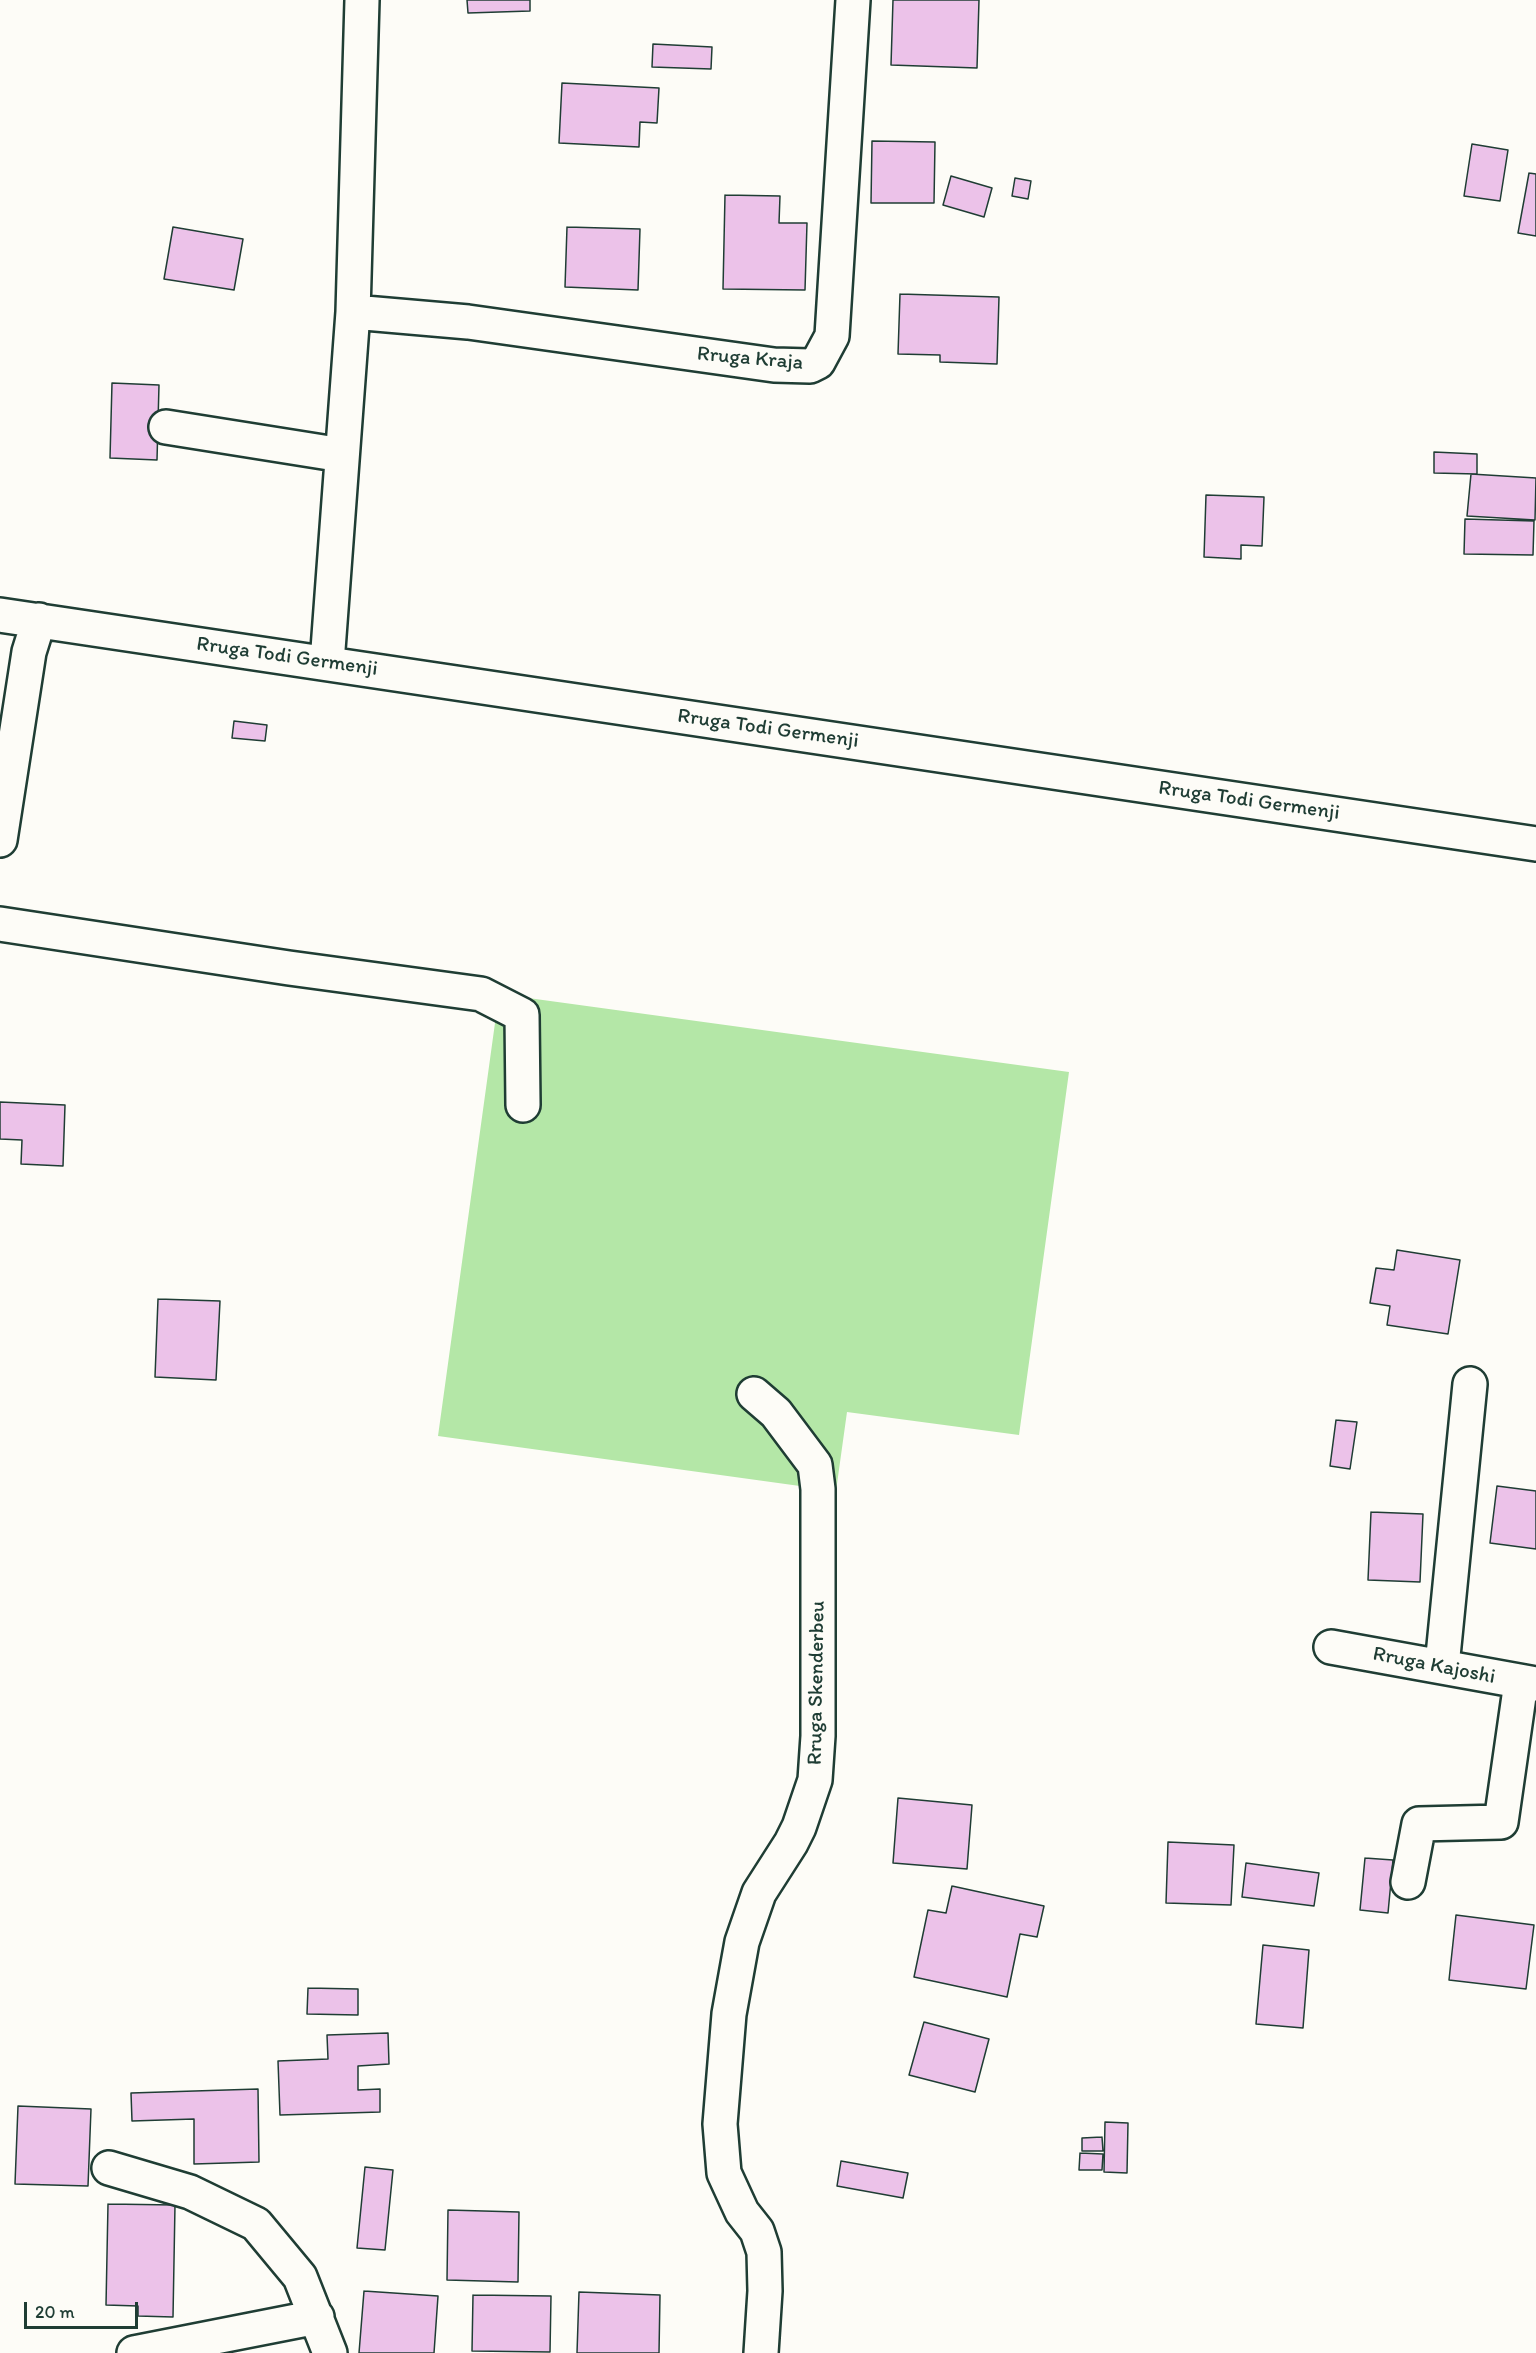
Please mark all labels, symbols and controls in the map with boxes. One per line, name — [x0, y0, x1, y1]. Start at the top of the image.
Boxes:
street label: Rruga Kraja — [696, 342, 804, 376]
street label: Rruga Todi Germenji — [195, 632, 379, 682]
street label: Rruga Todi Germenji — [676, 704, 860, 754]
street label: Rruga Todi Germenji — [1157, 776, 1341, 826]
street label: Rruga Skenderbeu — [803, 1601, 831, 1765]
street label: Rruga Kajoshi — [1371, 1642, 1497, 1690]
scale bar — [27, 2290, 141, 2328]
text: 20 m — [35, 2301, 75, 2323]

